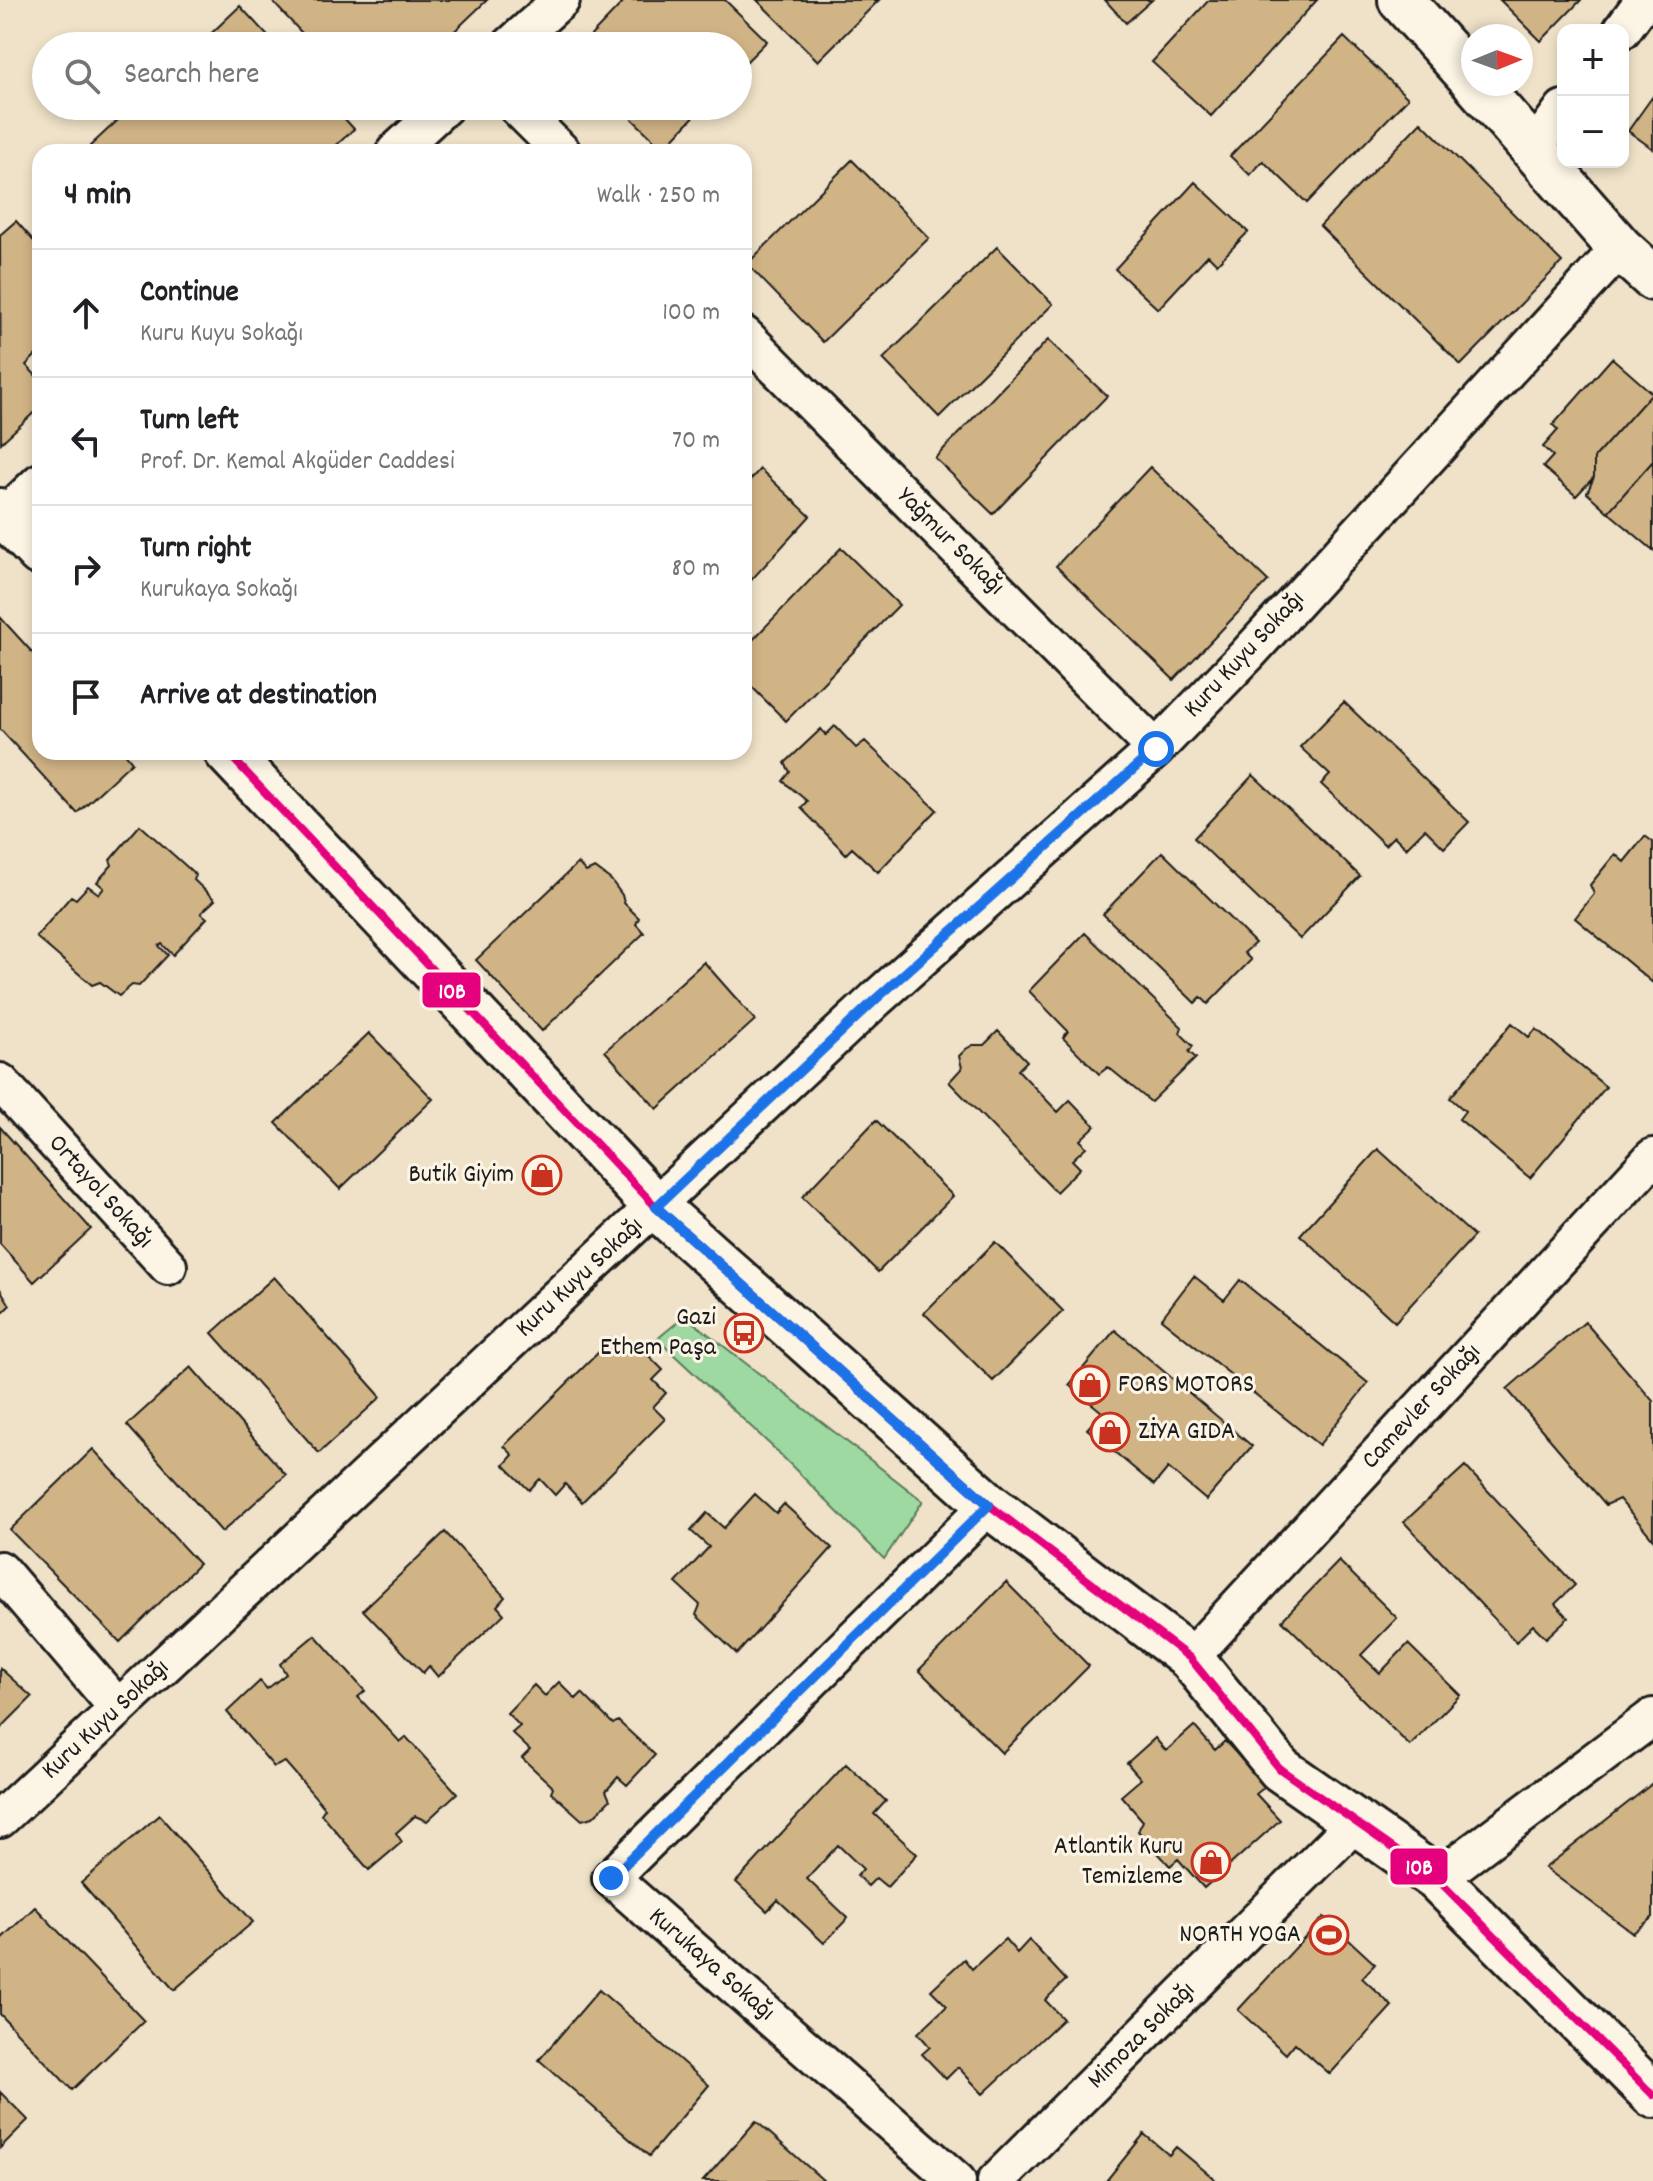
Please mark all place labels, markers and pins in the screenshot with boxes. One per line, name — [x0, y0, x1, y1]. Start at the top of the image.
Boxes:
shop icon: Butik Giyim — [521, 1154, 563, 1196]
place label: Butik Giyim — [408, 1157, 514, 1194]
place label: Gazi Ethem Paşa — [600, 1300, 717, 1367]
bus stop icon: Gazi Ethem Paşa — [723, 1312, 765, 1354]
shop icon: FORS MOTORS — [1069, 1364, 1111, 1406]
place label: FORS MOTORS — [1118, 1367, 1254, 1404]
shop icon: ZİYA GIDA — [1089, 1411, 1131, 1453]
place label: ZİYA GIDA — [1138, 1414, 1235, 1451]
place label: Atlantik Kuru Temizleme — [1054, 1829, 1183, 1896]
shop icon: Atlantik Kuru Temizleme — [1190, 1841, 1232, 1883]
sports icon: NORTH YOGA — [1308, 1914, 1350, 1956]
place label: NORTH YOGA — [1179, 1917, 1301, 1954]

